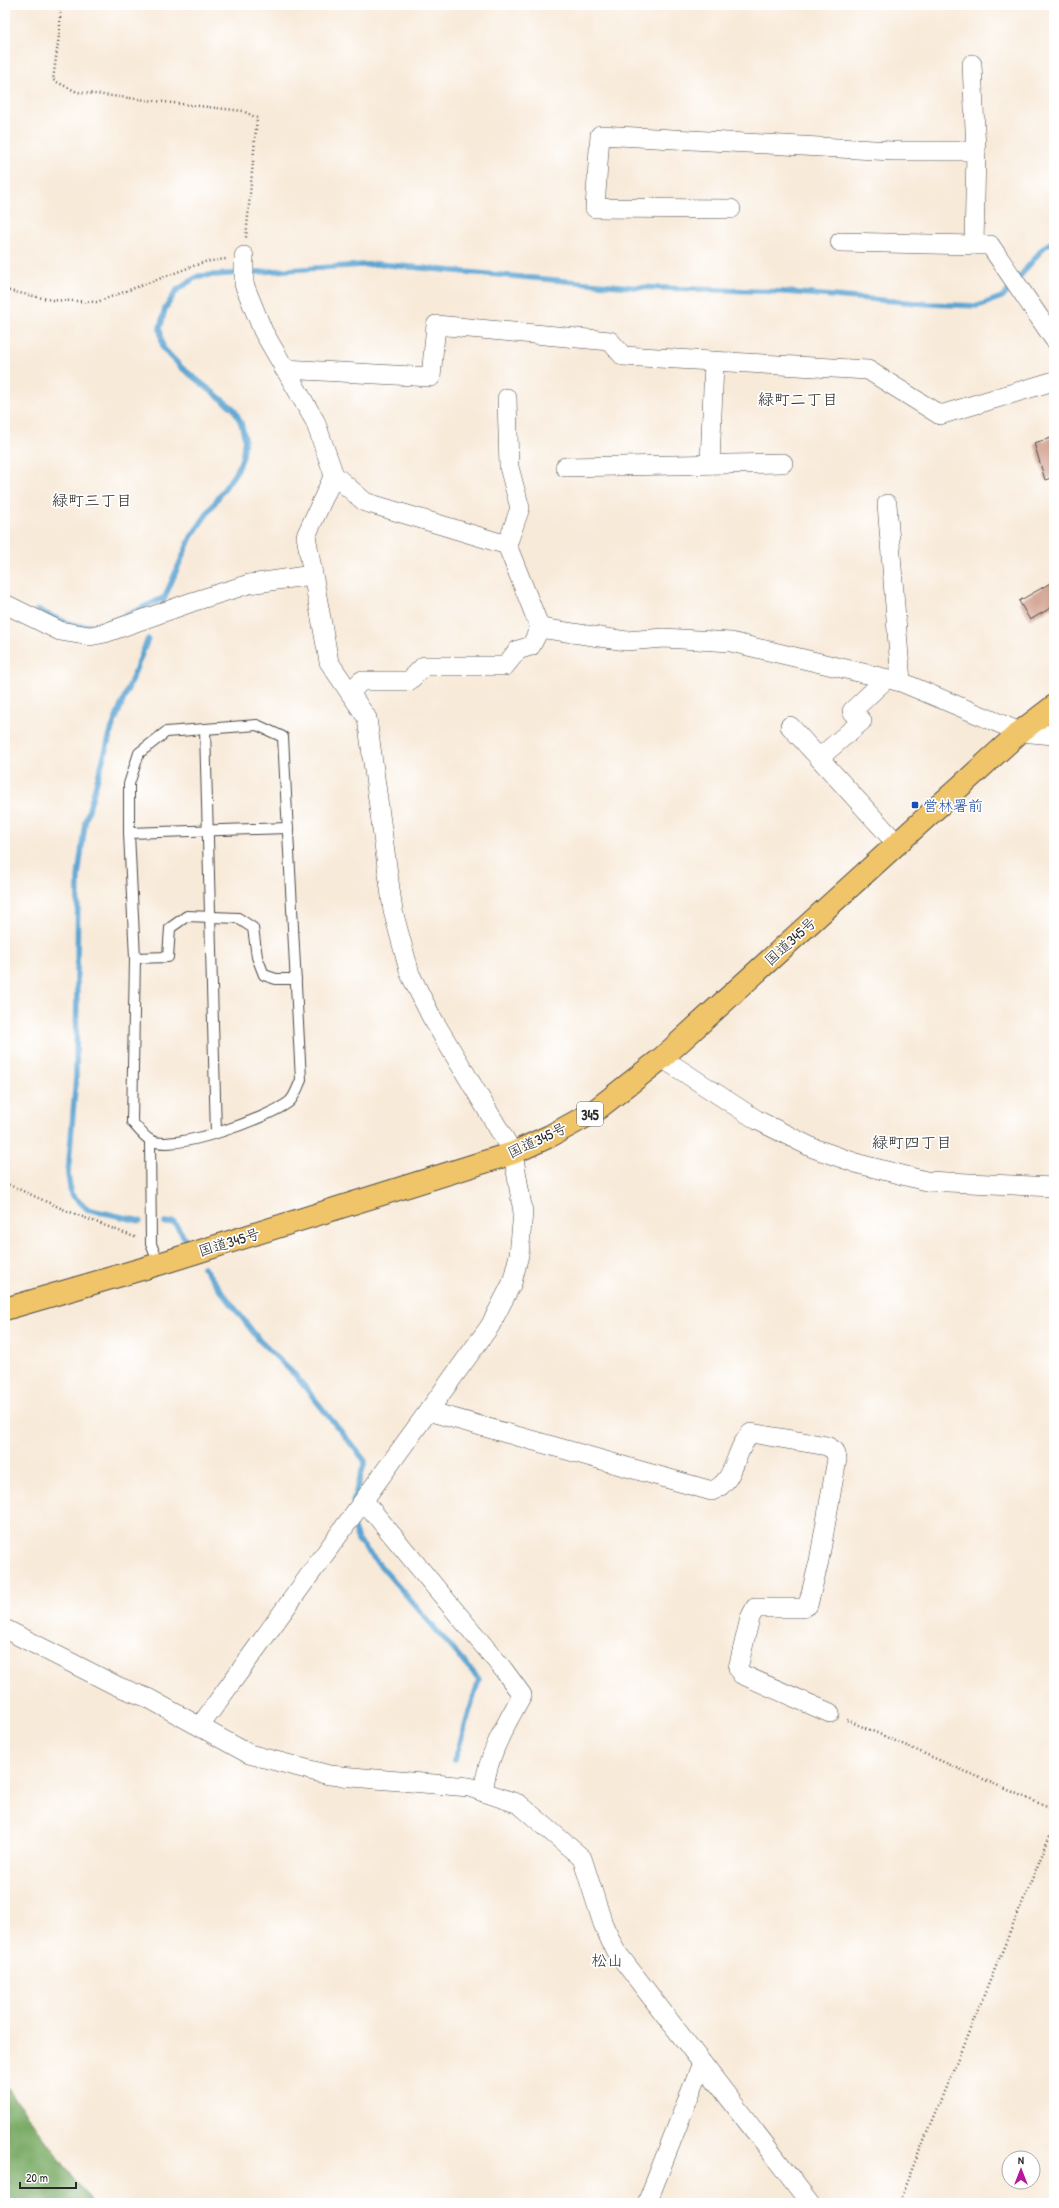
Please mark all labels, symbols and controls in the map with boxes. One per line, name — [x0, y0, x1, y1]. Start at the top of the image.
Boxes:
district label: 緑町二丁目 — [758, 388, 838, 410]
district label: 緑町三丁目 — [52, 489, 132, 511]
place label: 営林署前 — [923, 795, 983, 816]
marker: 営林署前 — [910, 800, 920, 810]
street label: 国道345号 — [759, 912, 821, 970]
road number: 345 — [577, 1102, 603, 1126]
street label: 国道345号 — [504, 1117, 570, 1163]
district label: 緑町四丁目 — [872, 1131, 952, 1153]
street label: 国道345号 — [195, 1223, 263, 1261]
district label: 松山 — [591, 1949, 623, 1971]
north arrow — [1001, 2150, 1041, 2190]
text: N — [1018, 2153, 1024, 2167]
scale bar — [20, 2164, 76, 2190]
text: 20 m — [26, 2169, 48, 2186]

